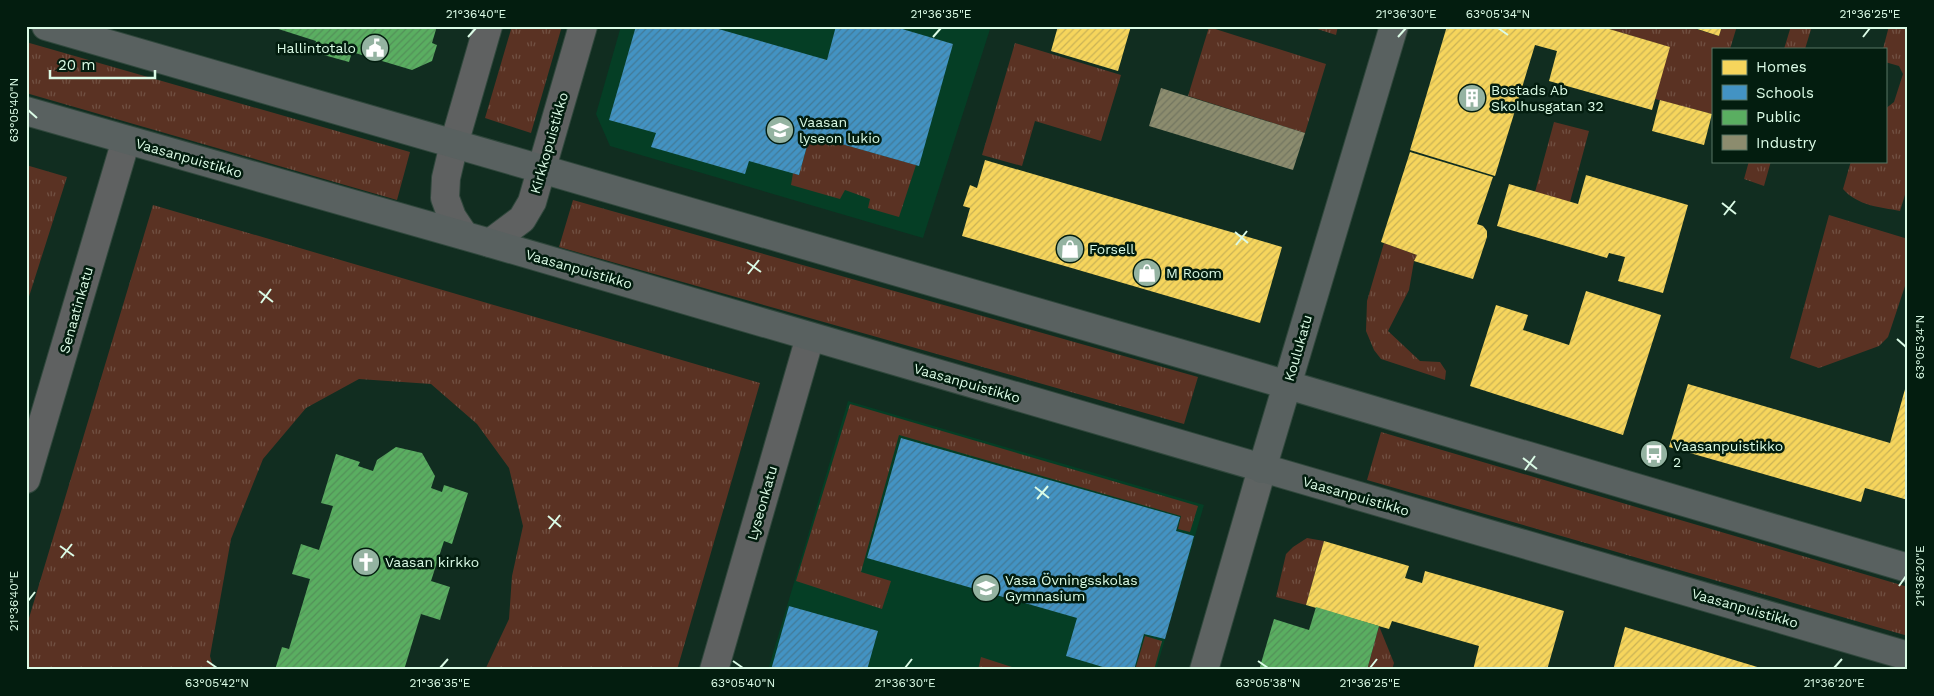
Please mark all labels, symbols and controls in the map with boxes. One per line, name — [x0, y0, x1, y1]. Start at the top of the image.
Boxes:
text: 21°36'40"E — [446, 7, 507, 21]
text: 21°36'35"E — [911, 7, 972, 21]
text: 21°36'30"E — [1375, 7, 1437, 21]
text: 63°05'34"N — [1466, 7, 1530, 21]
text: 21°36'25"E — [1840, 7, 1901, 21]
public building icon: Hallintotalo — [360, 33, 390, 63]
place label: Hallintotalo — [276, 40, 356, 56]
scale bar — [50, 48, 155, 80]
legend — [1712, 48, 1886, 162]
text: 20 m — [58, 56, 96, 74]
text: Homes — [1756, 58, 1807, 76]
text: 63°05'40"N — [7, 78, 21, 142]
place label: Bostads Ab Skolhusgatan 32 — [1491, 82, 1604, 114]
building icon: Bostads Ab Skolhusgatan 32 — [1457, 83, 1487, 113]
text: Schools — [1756, 84, 1814, 102]
street label: Kirkkopuistikko — [527, 90, 571, 196]
text: Public — [1756, 108, 1801, 126]
place label: Vaasan lyseon lukio — [799, 114, 880, 146]
school or university icon: Vaasan lyseon lukio — [765, 115, 795, 145]
text: Industry — [1756, 134, 1817, 152]
street label: Vaasanpuistikko — [134, 135, 244, 181]
shop icon: Forsell — [1055, 234, 1085, 264]
place label: Forsell — [1089, 241, 1135, 257]
street label: Vaasanpuistikko — [524, 246, 634, 292]
shop icon: M Room — [1132, 258, 1162, 288]
street label: Senaatinkatu — [56, 265, 96, 355]
place label: M Room — [1166, 265, 1222, 281]
street label: Koulukatu — [1281, 313, 1315, 383]
text: 63°05'34"N — [1913, 315, 1927, 379]
street label: Vaasanpuistikko — [912, 360, 1022, 406]
place label: Vaasanpuistikko 2 — [1673, 438, 1783, 470]
bus stop icon: Vaasanpuistikko 2 — [1639, 439, 1669, 469]
street label: Lyseonkatu — [744, 464, 780, 542]
street label: Vaasanpuistikko — [1301, 473, 1411, 519]
text: 21°36'20"E — [1913, 545, 1927, 607]
church icon: Vaasan kirkko — [351, 547, 381, 577]
place label: Vaasan kirkko — [385, 554, 479, 570]
text: 21°36'40"E — [7, 570, 21, 631]
place label: Vasa Övningsskolas Gymnasium — [1005, 572, 1138, 604]
school or university icon: Vasa Övningsskolas Gymnasium — [971, 573, 1001, 603]
street label: Vaasanpuistikko — [1690, 585, 1800, 631]
text: 63°05'42"N — [185, 676, 249, 690]
text: 21°36'35"E — [410, 676, 471, 690]
text: 63°05'40"N — [711, 676, 775, 690]
text: 21°36'30"E — [874, 676, 936, 690]
text: 63°05'38"N — [1235, 676, 1301, 690]
text: 21°36'25"E — [1340, 676, 1401, 690]
text: 21°36'20"E — [1803, 676, 1865, 690]

